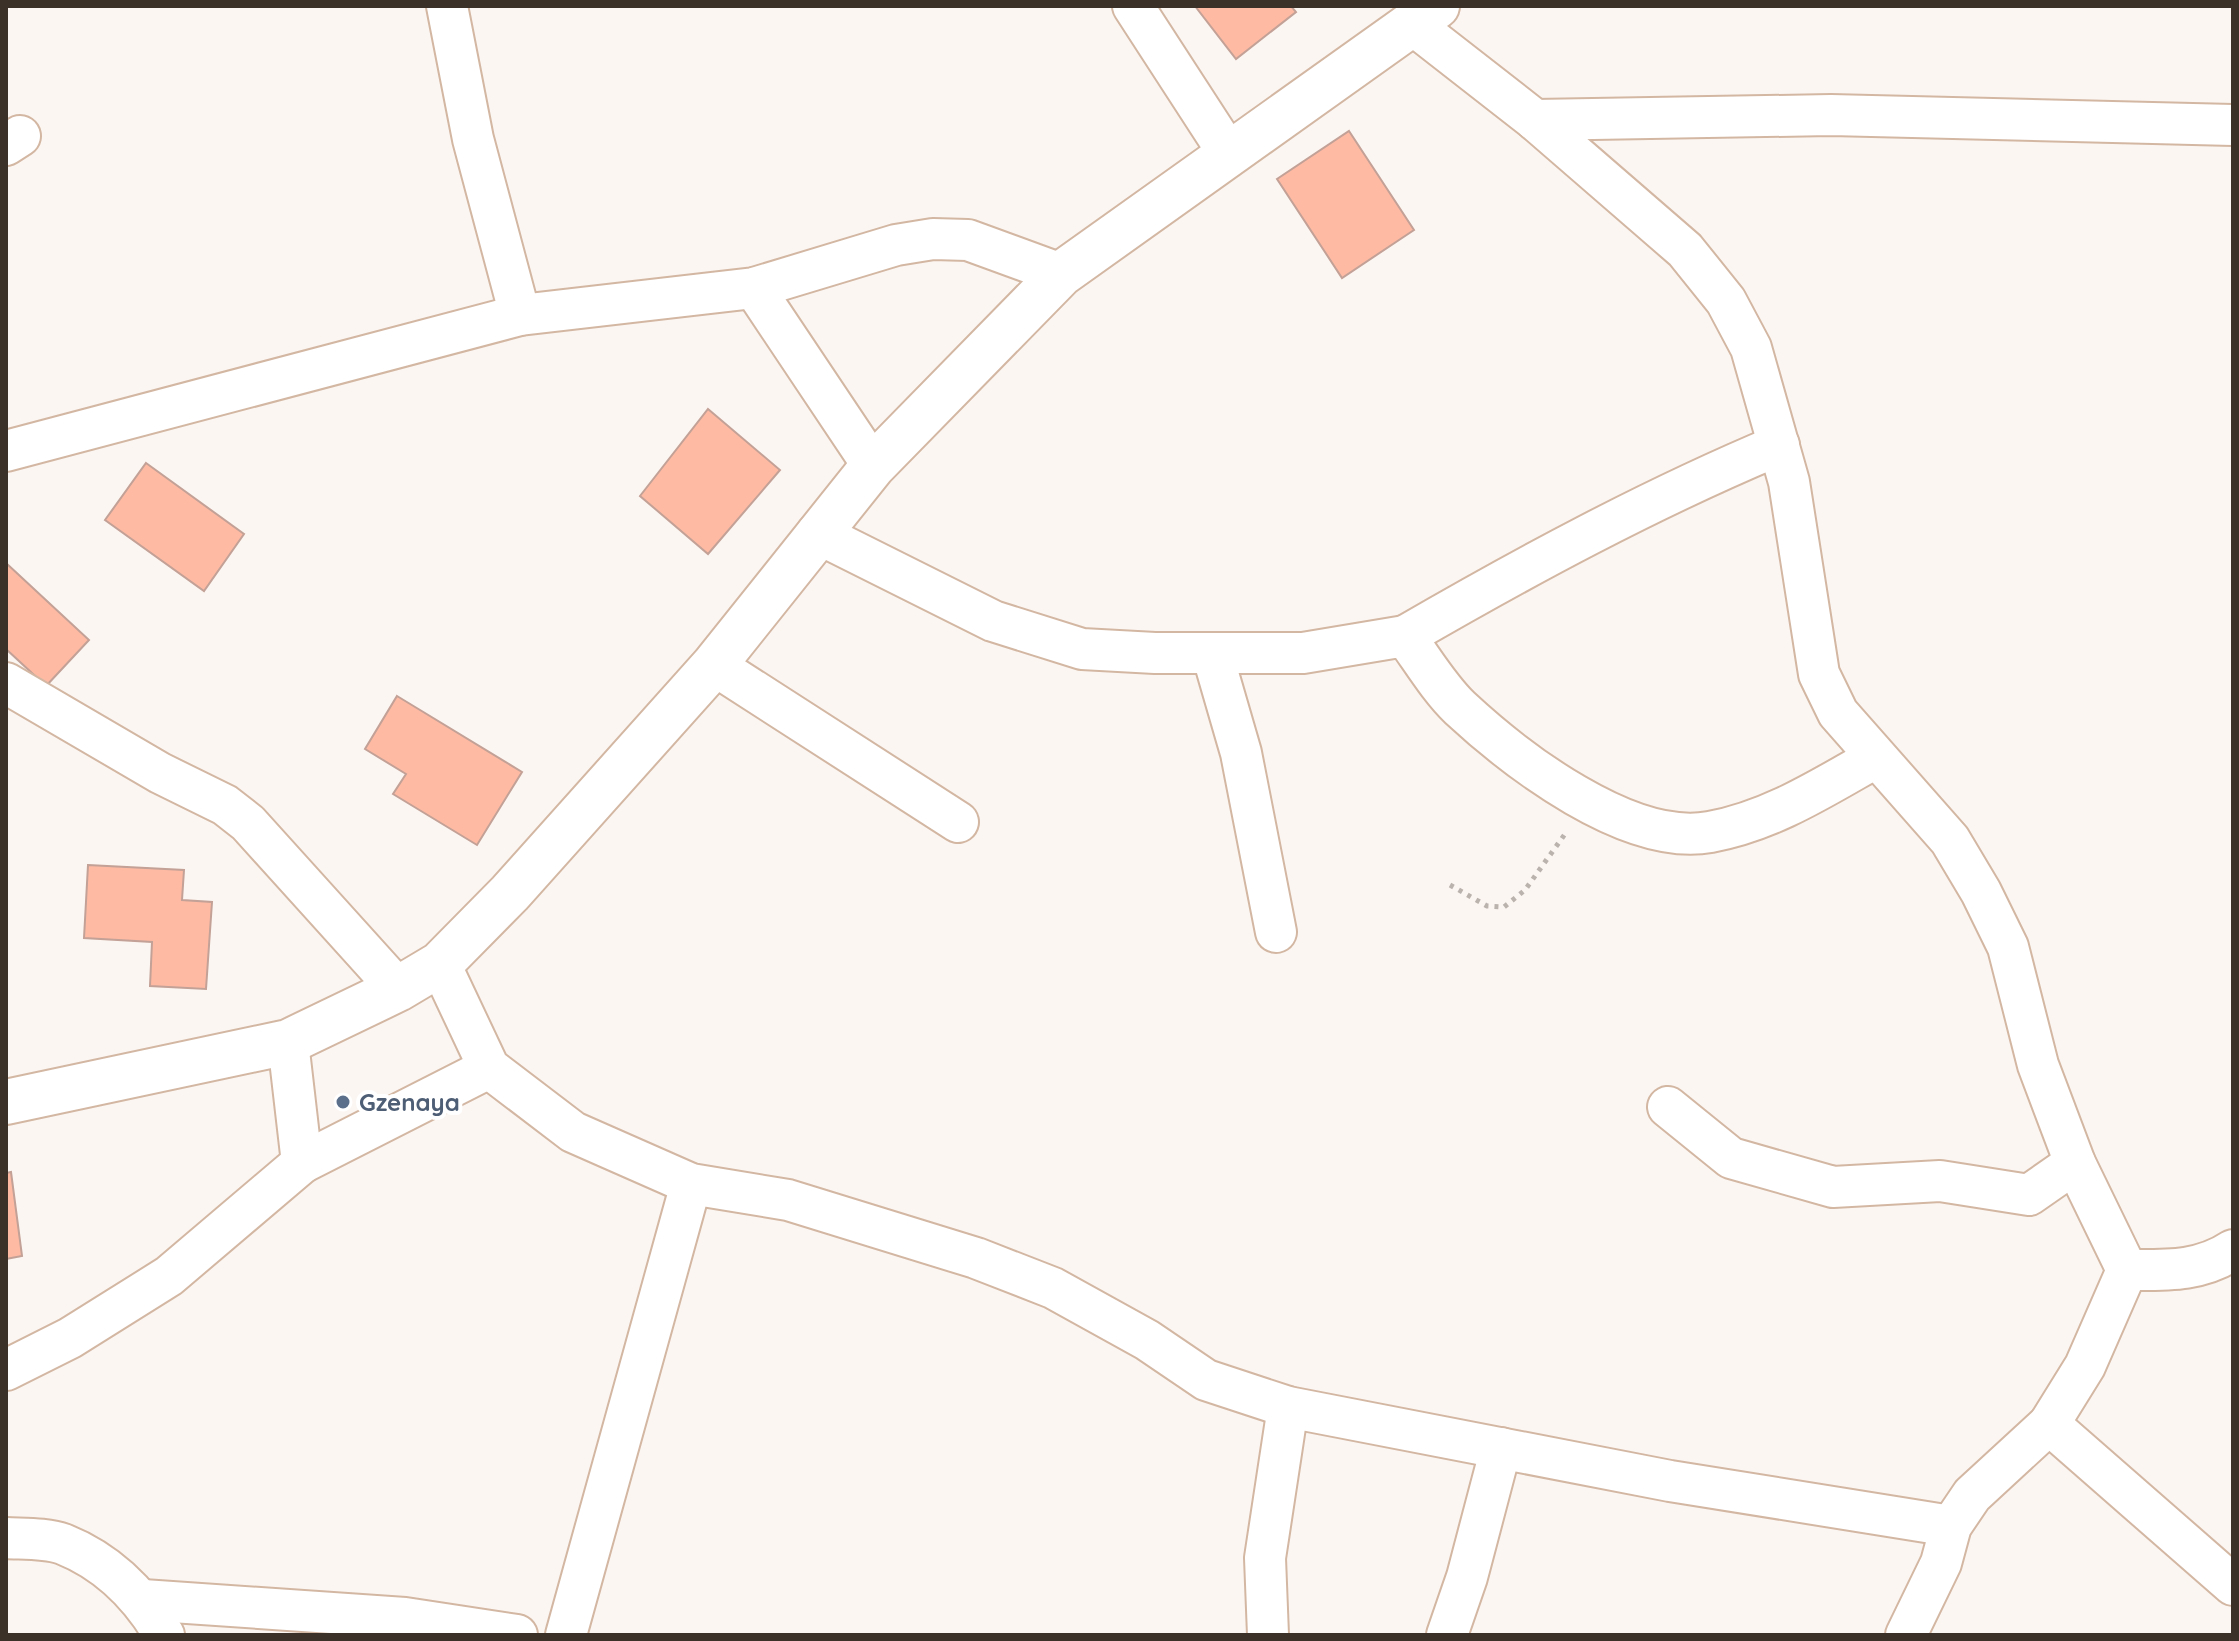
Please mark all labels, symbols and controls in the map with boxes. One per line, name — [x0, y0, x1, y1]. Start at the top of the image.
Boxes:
place label: Gzenaya — [359, 1087, 460, 1117]
marker: Gzenaya — [334, 1093, 352, 1111]

